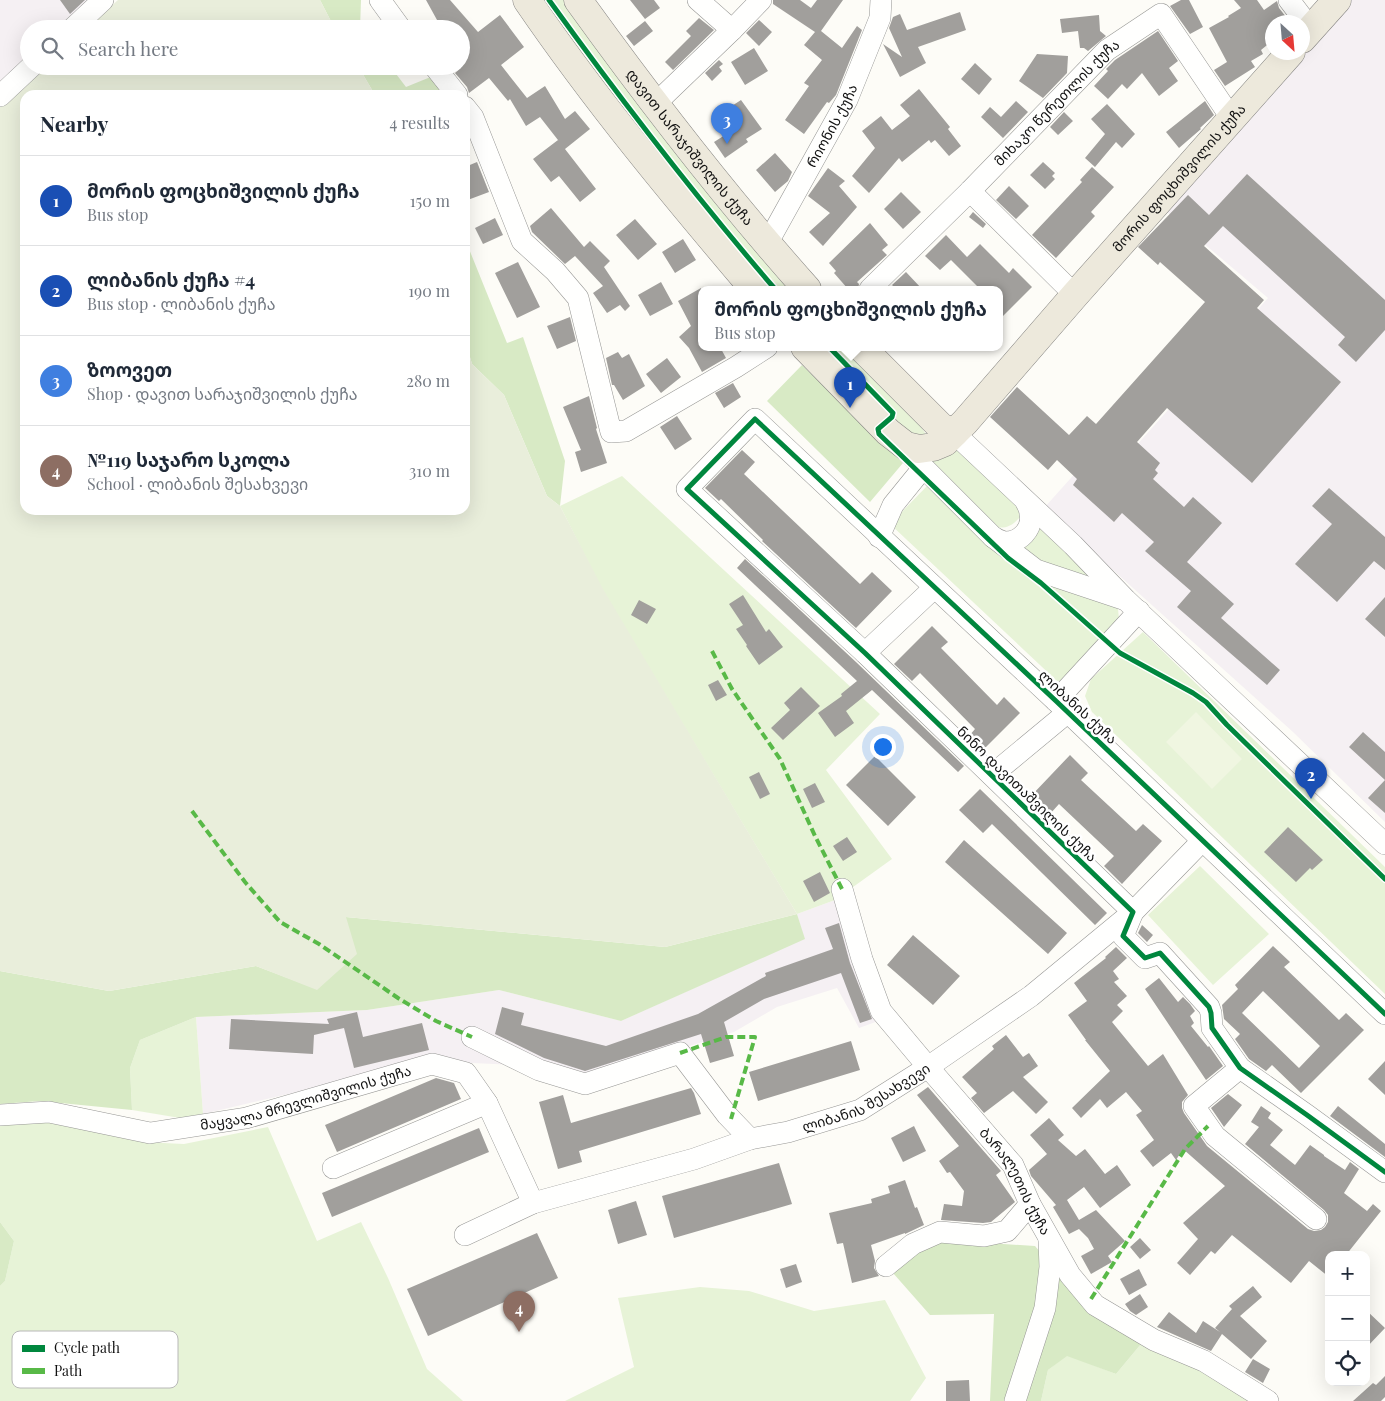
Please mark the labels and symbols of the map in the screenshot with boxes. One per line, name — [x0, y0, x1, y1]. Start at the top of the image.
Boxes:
north arrow — [1265, 15, 1310, 60]
street label: მიხაკო წერეთლის ქუჩა — [989, 34, 1123, 170]
street label: დავით სარაჯიშვილის ქუჩა — [623, 65, 758, 229]
street label: რიონის ქუჩა — [802, 81, 861, 170]
street label: მორის ფოცხიშვილის ქუჩა — [1108, 99, 1250, 256]
pin: 3 — [711, 103, 743, 144]
pin: 1 — [834, 367, 866, 408]
street label: ლიბანის ქუჩა — [1035, 665, 1122, 748]
street label: ნინო დავითაშვილის ქუჩა — [953, 722, 1101, 866]
your location — [870, 734, 896, 760]
pin: 2 — [1295, 758, 1327, 799]
street label: ლიბანის შესახვევი — [800, 1058, 933, 1136]
street label: მაყვალა მრევლიშვილის ქუჩა — [199, 1061, 413, 1134]
street label: ბარალეთის ქუჩა — [976, 1123, 1056, 1238]
pin: 4 — [503, 1291, 535, 1332]
legend — [12, 1331, 178, 1388]
text: Cycle path — [54, 1338, 121, 1357]
text: Path — [54, 1361, 83, 1380]

